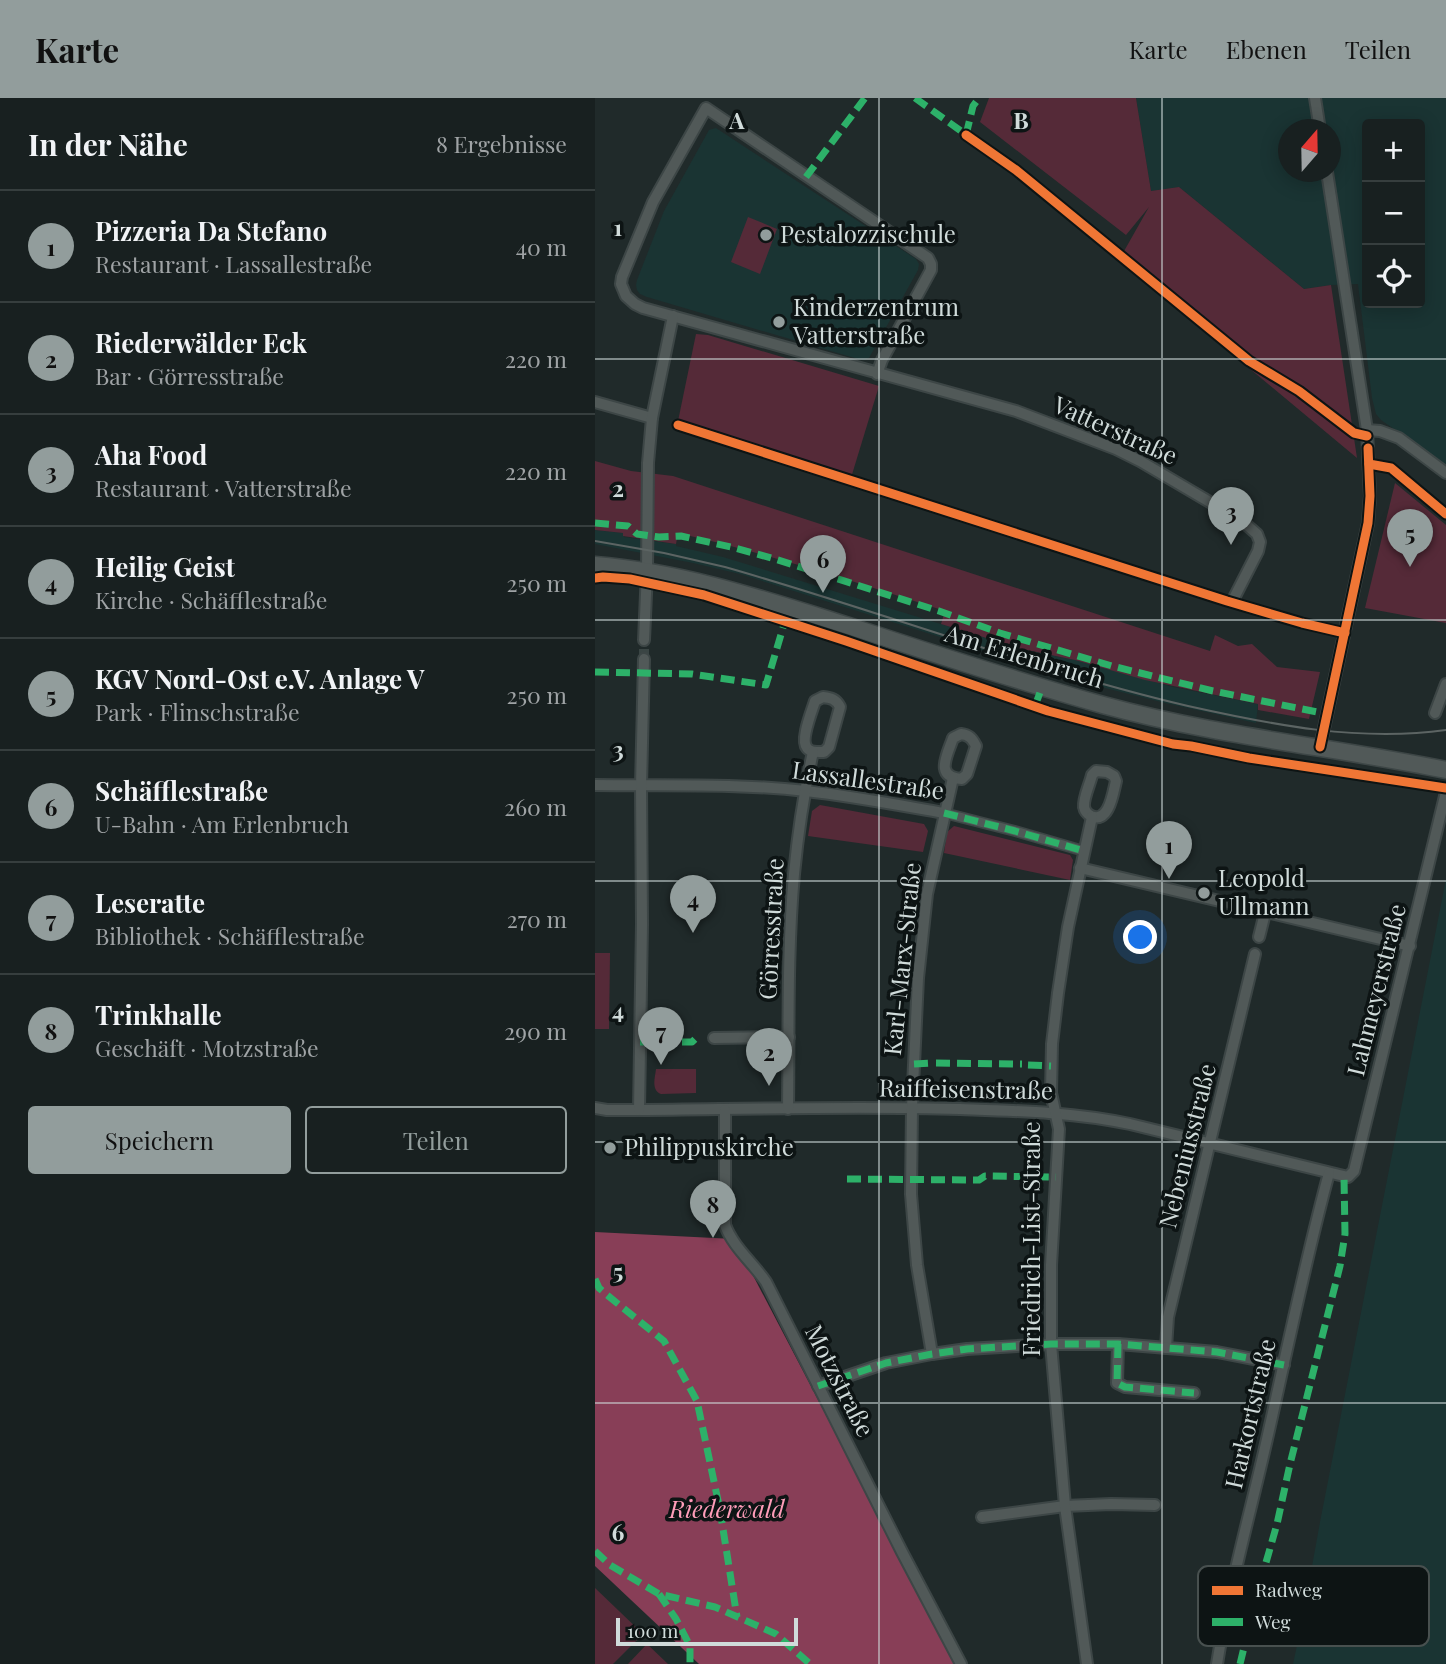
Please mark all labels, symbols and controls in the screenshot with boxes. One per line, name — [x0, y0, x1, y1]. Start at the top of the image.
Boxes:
text: Karte — [35, 27, 119, 71]
text: Karte — [1129, 33, 1188, 65]
text: Ebenen — [1226, 33, 1307, 65]
text: Teilen — [1345, 33, 1411, 65]
text: A — [728, 104, 745, 135]
text: B — [1013, 104, 1029, 135]
north arrow — [1278, 119, 1341, 182]
map controls — [1362, 119, 1425, 308]
button: + — [1362, 119, 1425, 182]
text: In der Nähe — [28, 124, 188, 164]
text: 8 Ergebnisse — [436, 128, 567, 159]
button: − — [1362, 182, 1425, 245]
text: 1 — [614, 211, 623, 242]
text: Pizzeria Da Stefano — [95, 213, 327, 248]
place label: Pestalozzischule — [780, 217, 956, 249]
marker: Pestalozzischule — [758, 227, 774, 243]
text: 1 — [47, 231, 55, 262]
text: 40 m — [516, 231, 567, 262]
button: locate — [1362, 245, 1425, 308]
text: Restaurant · Lassallestraße — [95, 248, 372, 279]
place label: Kinderzentrum Vatterstraße — [792, 290, 959, 350]
marker: Kinderzentrum Vatterstraße — [771, 314, 787, 330]
text: Riederwälder Eck — [95, 325, 307, 360]
text: 2 — [45, 343, 57, 374]
text: 220 m — [505, 343, 567, 374]
text: Bar · Görresstraße — [95, 360, 284, 391]
street label: Vatterstraße — [1048, 387, 1183, 471]
text: Aha Food — [95, 437, 207, 472]
text: 3 — [45, 455, 57, 486]
text: 220 m — [505, 455, 567, 486]
text: Restaurant · Vatterstraße — [95, 472, 352, 503]
text: 2 — [612, 472, 624, 503]
pin: 3 — [1208, 487, 1254, 545]
pin: 5 — [1387, 509, 1433, 567]
pin: 6 — [800, 535, 846, 593]
text: Heilig Geist — [95, 549, 235, 584]
text: 4 — [45, 567, 57, 598]
text: 250 m — [506, 567, 567, 598]
text: Kirche · Schäfflestraße — [95, 584, 327, 615]
street label: Am Erlenbruch — [940, 615, 1108, 694]
text: KGV Nord-Ost e.V. Anlage V — [95, 661, 424, 696]
text: 5 — [46, 679, 56, 710]
text: 250 m — [506, 679, 567, 710]
text: Park · Flinschstraße — [95, 696, 300, 727]
text: 3 — [612, 733, 624, 764]
street label: Lassallestraße — [790, 753, 946, 806]
text: Schäfflestraße — [95, 773, 268, 808]
text: 6 — [45, 791, 57, 822]
text: 260 m — [504, 791, 567, 822]
text: U-Bahn · Am Erlenbruch — [95, 808, 349, 839]
pin: 1 — [1146, 821, 1192, 879]
street label: Görresstraße — [750, 857, 790, 1001]
street label: Karl-Marx-Straße — [875, 861, 927, 1057]
place label: Leopold Ullmann — [1218, 861, 1310, 921]
pin: 4 — [670, 875, 716, 933]
text: Leseratte — [95, 885, 205, 920]
marker: Leopold Ullmann — [1196, 885, 1212, 901]
street label: Lahmeyerstraße — [1338, 900, 1412, 1079]
text: 7 — [46, 903, 56, 934]
text: 270 m — [507, 903, 567, 934]
text: Bibliothek · Schäfflestraße — [95, 920, 365, 951]
your location — [1123, 920, 1157, 954]
text: 4 — [612, 994, 624, 1025]
text: Trinkhalle — [95, 997, 222, 1032]
pin: 7 — [638, 1007, 684, 1065]
text: 8 — [45, 1015, 57, 1046]
text: 290 m — [504, 1015, 567, 1046]
pin: 2 — [746, 1028, 792, 1086]
text: Geschäft · Motzstraße — [95, 1032, 319, 1063]
street label: Nebeniusstraße — [1150, 1060, 1222, 1231]
street label: Raiffeisenstraße — [879, 1070, 1053, 1106]
button: Speichern — [28, 1106, 291, 1174]
button: Teilen — [305, 1106, 567, 1174]
street label: Friedrich-List-Straße — [1014, 1121, 1046, 1357]
place label: Philippuskirche — [624, 1130, 794, 1162]
marker: Philippuskirche — [602, 1140, 618, 1156]
pin: 8 — [690, 1180, 736, 1238]
text: 5 — [613, 1255, 623, 1286]
street label: Motzstraße — [799, 1319, 883, 1442]
street label: Harkortstraße — [1216, 1335, 1282, 1492]
park label: Riederwald — [668, 1492, 786, 1524]
text: 6 — [612, 1516, 625, 1547]
legend — [1198, 1566, 1429, 1646]
text: Radweg — [1255, 1576, 1322, 1602]
text: Weg — [1254, 1608, 1291, 1634]
scale bar — [616, 1615, 798, 1647]
text: 100 m — [627, 1617, 678, 1643]

